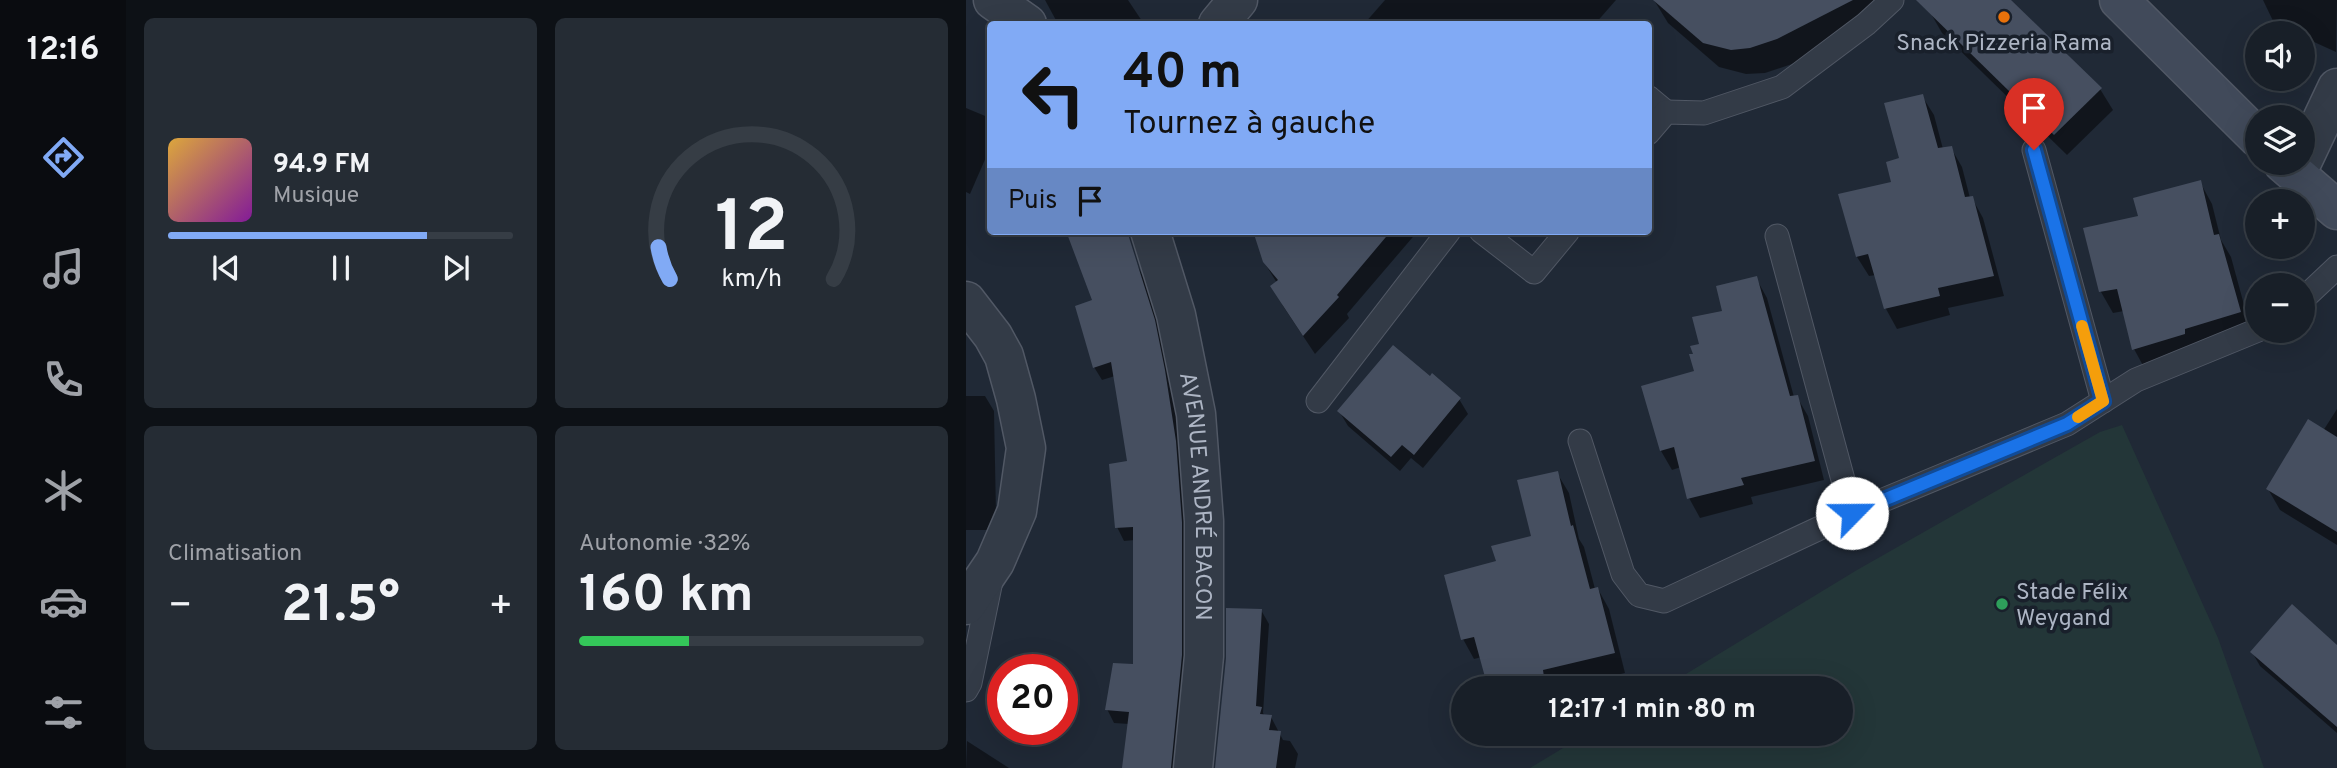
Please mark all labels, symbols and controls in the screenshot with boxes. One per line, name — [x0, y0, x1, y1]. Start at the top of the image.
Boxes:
marker: Snack Pizzeria Rama — [1996, 9, 2012, 25]
map controls — [2245, 21, 2315, 343]
button: sound — [2245, 21, 2315, 91]
place label: Snack Pizzeria Rama — [1896, 30, 2112, 59]
text: 12:16 — [27, 31, 99, 71]
text: 40 m — [1123, 44, 1242, 106]
icon: left — [1008, 49, 1099, 140]
pin — [2004, 78, 2064, 150]
icon: arrive — [2015, 89, 2053, 127]
text: Tournez à gauche — [1123, 105, 1375, 145]
button: layers — [2245, 105, 2315, 175]
icon: directions — [39, 133, 88, 182]
text: 94.9 FM — [273, 149, 370, 182]
text: Musique — [273, 182, 359, 211]
icon: arrive — [1071, 182, 1109, 220]
text: 12 — [715, 185, 788, 277]
text: Puis — [1008, 185, 1057, 218]
button: + — [2245, 189, 2315, 259]
icon: music — [39, 244, 88, 293]
icon: previous — [207, 249, 245, 287]
icon: pause — [322, 249, 360, 287]
icon: next — [437, 249, 475, 287]
text: km/h — [721, 264, 782, 296]
button: − — [2245, 273, 2315, 343]
icon: phone — [39, 355, 88, 404]
street label: AVENUE ANDRÉ BACON — [1171, 370, 1217, 621]
icon: climate — [39, 466, 88, 515]
position arrow — [1815, 476, 1889, 550]
text: Autonomie · 32% — [579, 530, 751, 559]
text: Climatisation — [168, 540, 302, 569]
text: 160 km — [579, 564, 754, 630]
text: 21.5° — [281, 574, 400, 640]
icon: car — [39, 577, 88, 626]
place label: Stade Félix Weygand — [2016, 579, 2128, 634]
text: − — [168, 583, 193, 632]
text: + — [488, 583, 513, 632]
marker: Stade Félix Weygand — [1994, 596, 2010, 612]
speed limit sign: 20 — [987, 654, 1078, 745]
icon: filters — [39, 688, 88, 737]
text: 12:17 · 1 min · 80 m — [1548, 694, 1756, 727]

